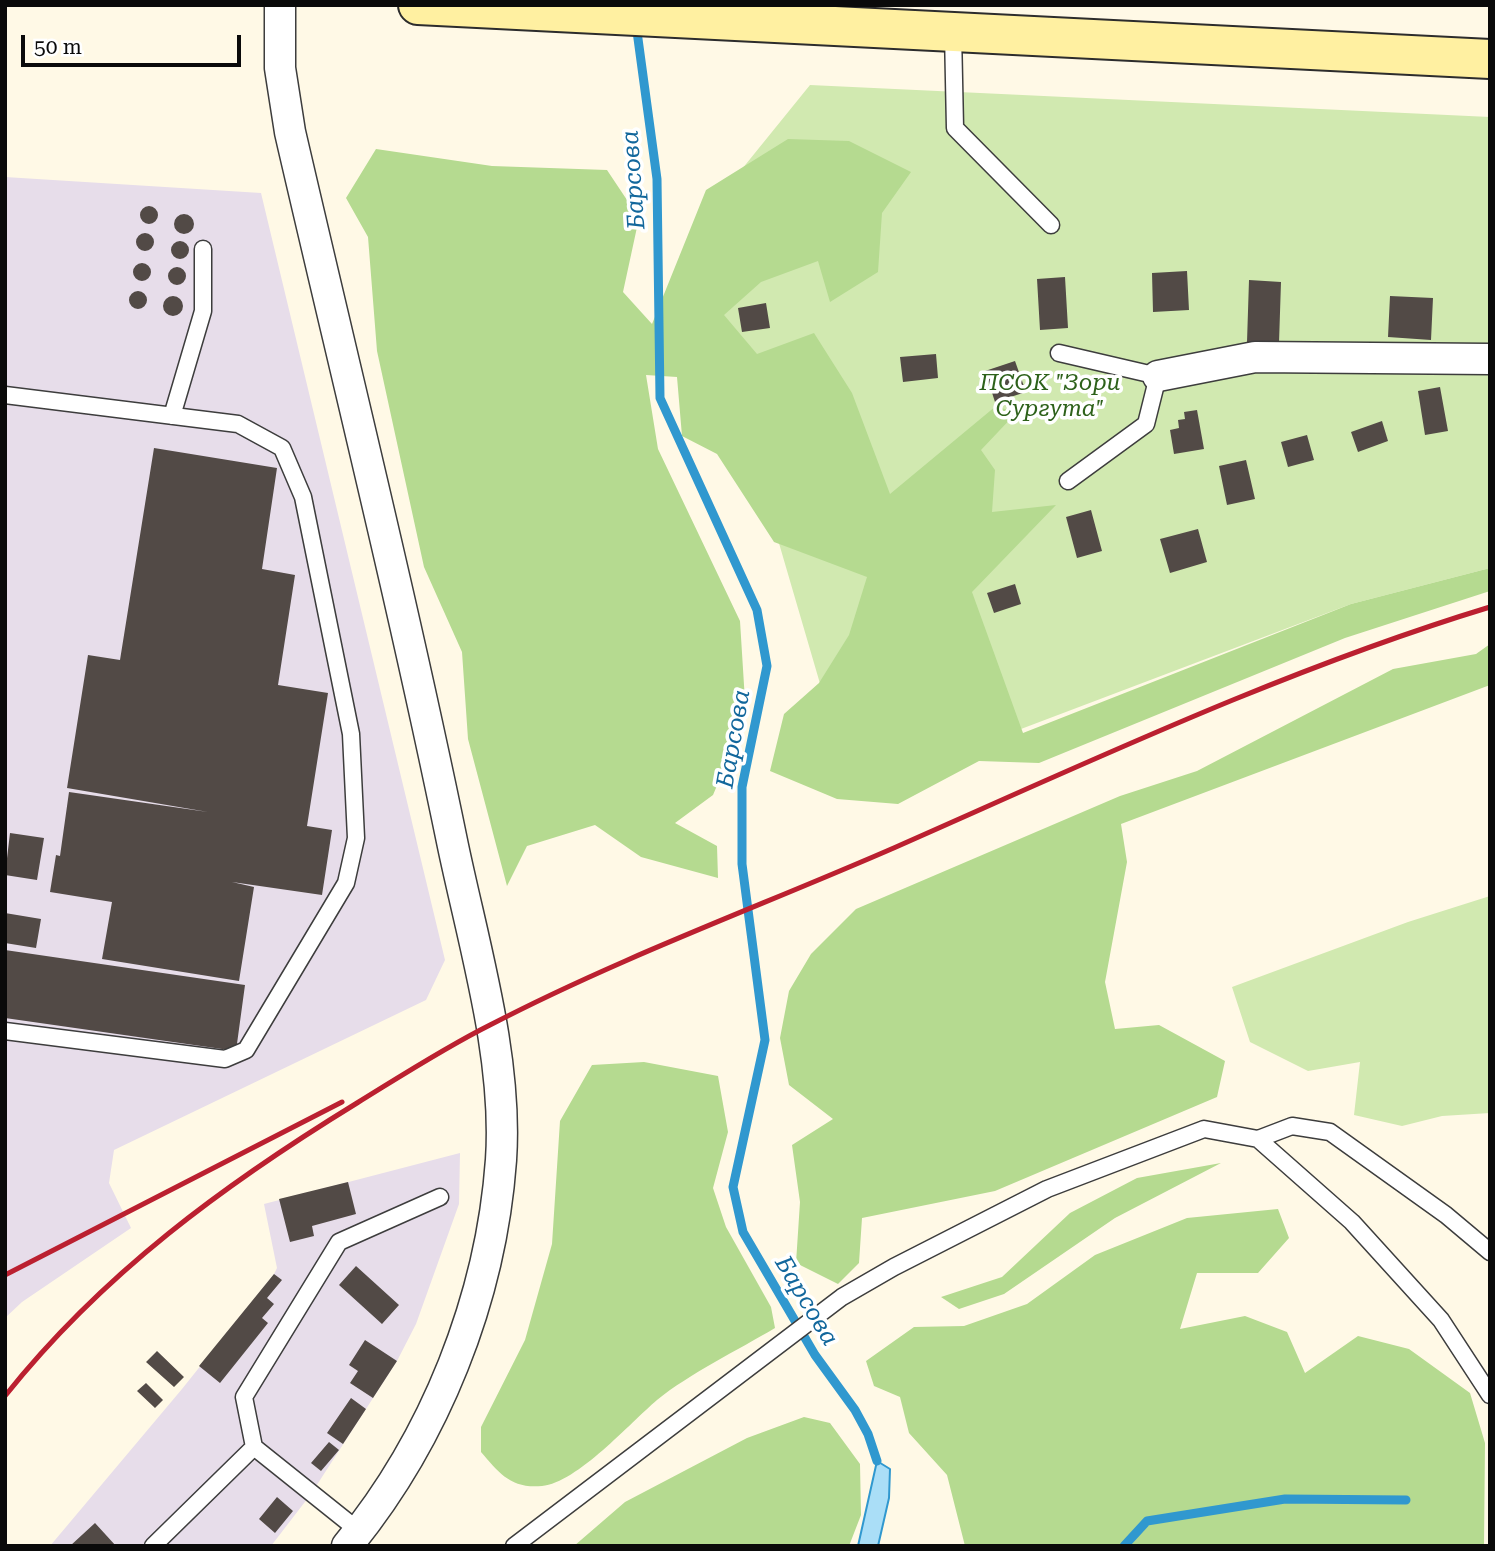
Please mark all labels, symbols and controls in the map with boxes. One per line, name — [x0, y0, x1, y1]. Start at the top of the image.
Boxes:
scale bar — [24, 21, 245, 65]
text: 50 m — [34, 35, 82, 59]
water label: Барсова — [616, 129, 652, 231]
park label: ПСОК "Зори Сургута" — [979, 369, 1121, 423]
water label: Барсова — [711, 688, 757, 790]
water label: Барсова — [768, 1251, 844, 1351]

